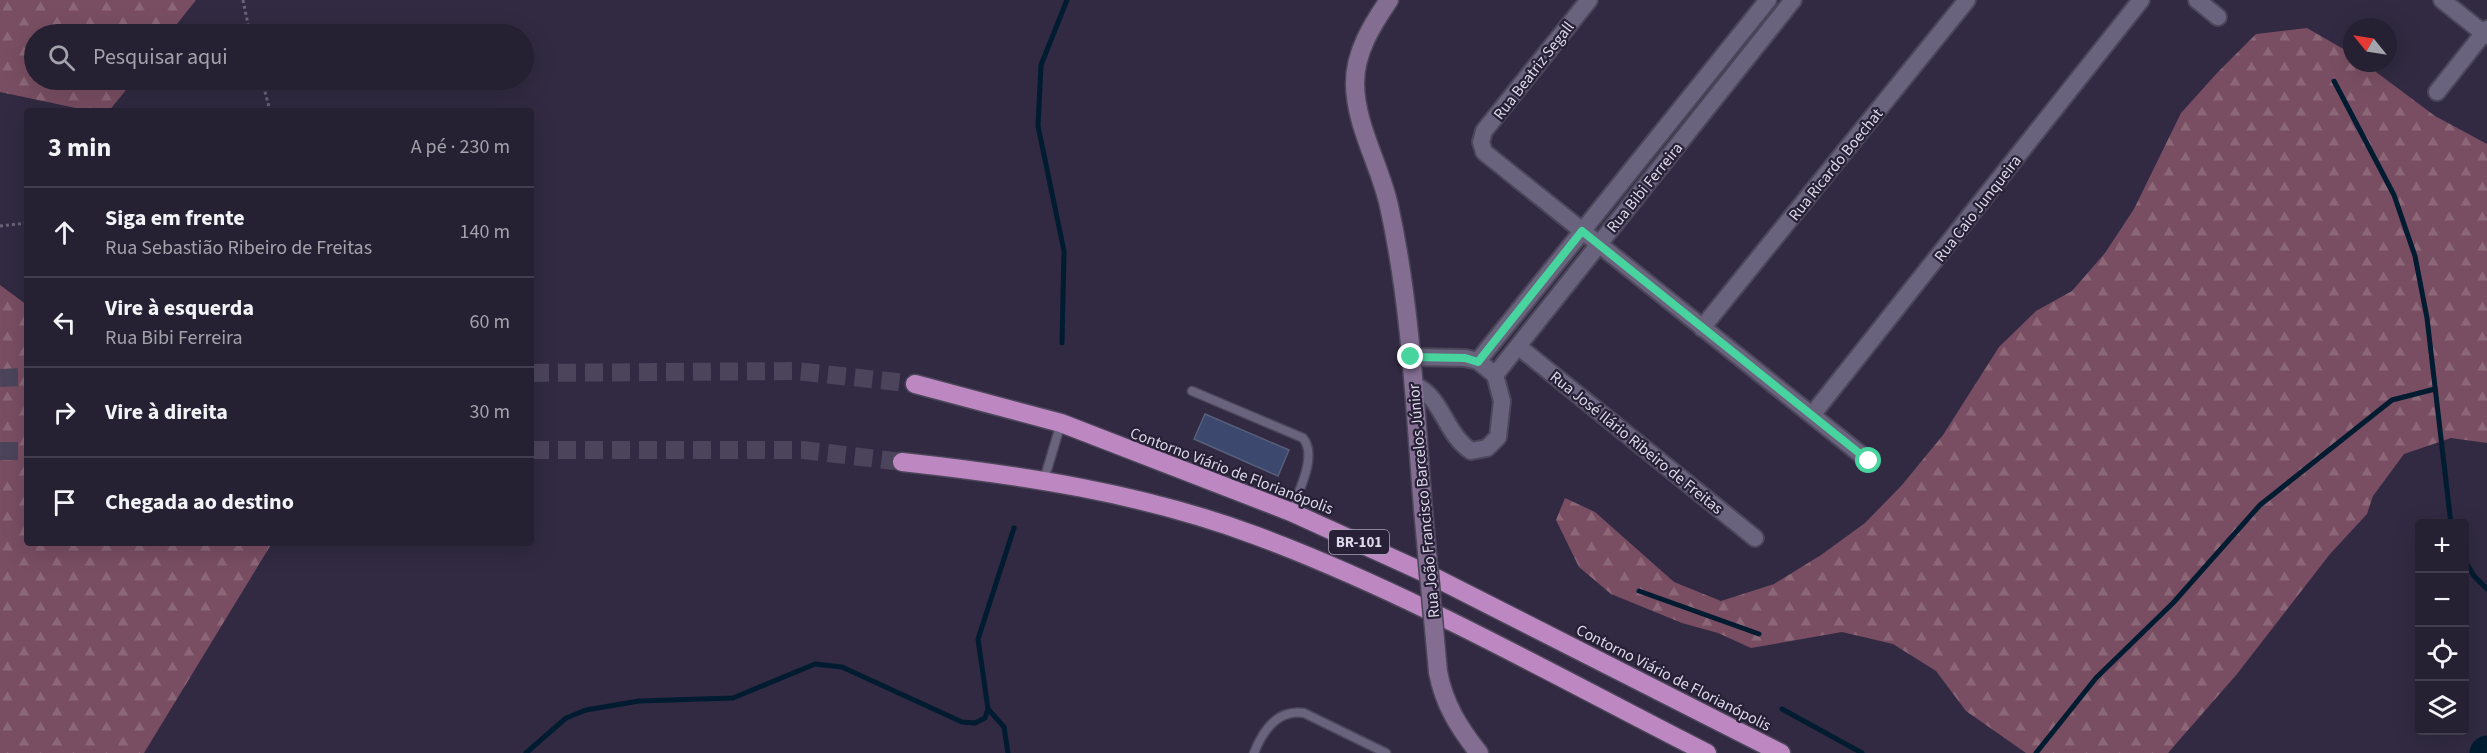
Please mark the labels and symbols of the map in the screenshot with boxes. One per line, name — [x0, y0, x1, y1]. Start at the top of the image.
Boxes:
street label: Rua Beatriz Segall — [1488, 17, 1579, 124]
north arrow — [2343, 18, 2397, 72]
street label: Rua Ricardo Boechat — [1784, 103, 1888, 225]
street label: Rua Bibi Ferreira — [1602, 138, 1688, 237]
street label: Rua Caio Junqueira — [1929, 151, 2026, 267]
route end — [1397, 343, 1423, 369]
street label: Rua José Ilário Ribeiro de Freitas — [1545, 366, 1728, 520]
street label: Rua João Francisco Barcelos Júnior — [1403, 382, 1445, 619]
street label: Contorno Viário de Florianópolis — [1127, 422, 1337, 520]
route start — [1855, 447, 1881, 473]
road number: BR-101 — [1329, 530, 1389, 554]
street label: Contorno Viário de Florianópolis — [1572, 619, 1775, 737]

